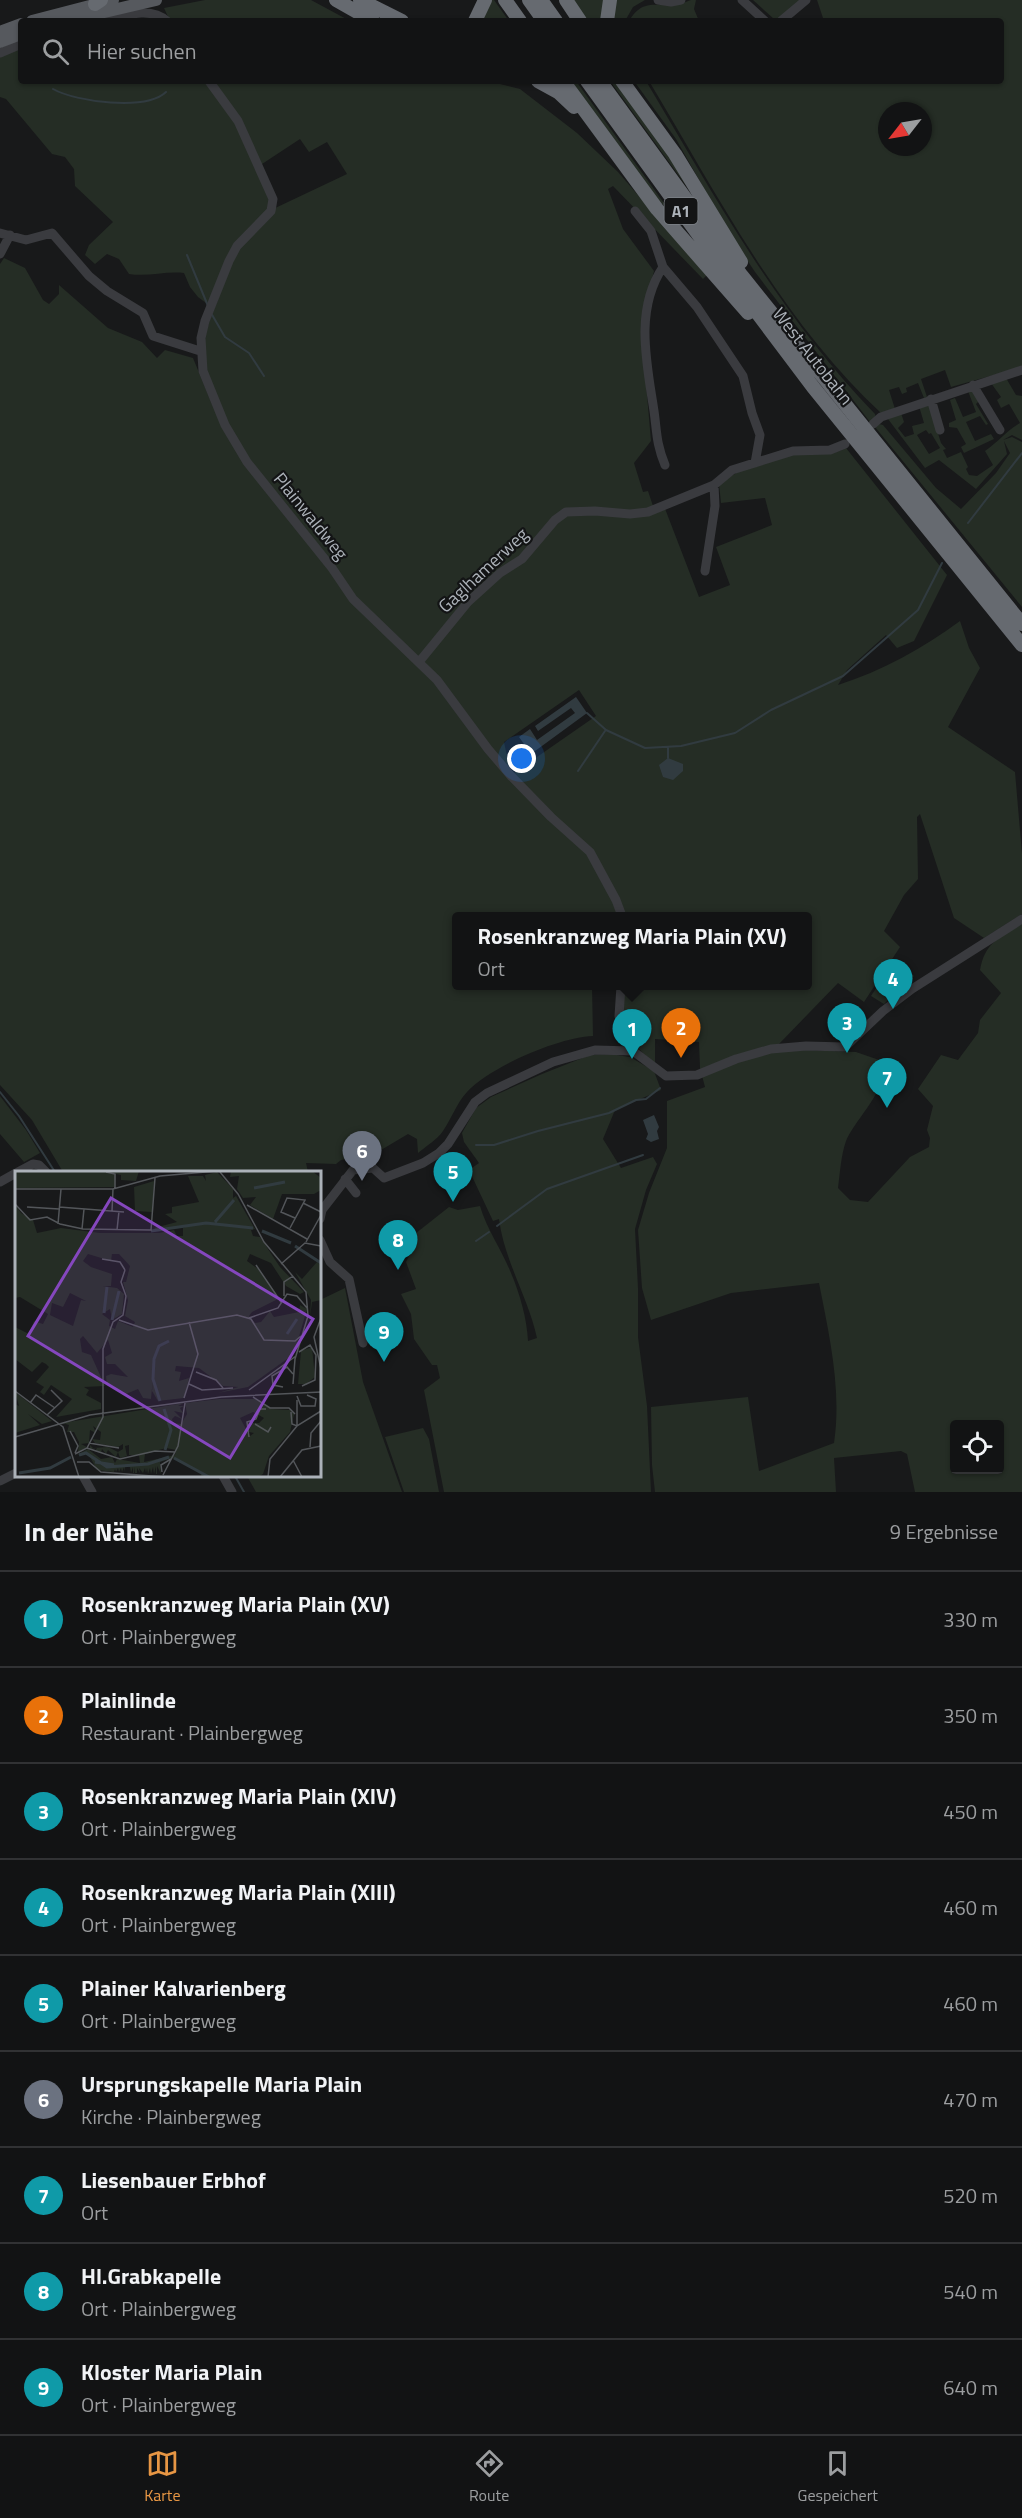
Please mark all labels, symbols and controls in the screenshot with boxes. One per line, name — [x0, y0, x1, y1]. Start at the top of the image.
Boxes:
search box — [18, 18, 1004, 84]
text: Hier suchen — [87, 34, 196, 68]
icon: search — [39, 35, 72, 68]
north arrow — [878, 102, 932, 156]
road number: A1 — [664, 198, 698, 224]
street label: West Autobahn — [766, 301, 860, 411]
street label: Plainwaldweg — [267, 466, 355, 566]
street label: Gaglhamerweg — [432, 521, 534, 619]
your location — [507, 744, 536, 773]
popup — [452, 912, 812, 990]
text: Rosenkranzweg Maria Plain (XV) — [478, 919, 786, 953]
text: Ort — [478, 953, 505, 984]
pin: 4 — [874, 960, 912, 1009]
pin: 3 — [828, 1004, 866, 1053]
pin: 2 — [662, 1008, 700, 1058]
pin: 1 — [612, 1010, 652, 1059]
pin: 7 — [868, 1058, 906, 1108]
pin: 6 — [342, 1132, 382, 1181]
pin: 5 — [434, 1152, 472, 1202]
inset map — [15, 1171, 321, 1477]
pin: 8 — [378, 1220, 418, 1270]
pin: 9 — [364, 1312, 404, 1362]
map controls — [950, 1420, 1004, 1474]
button: locate — [950, 1420, 1004, 1474]
text: In der Nähe — [24, 1512, 153, 1551]
text: 9 Ergebnisse — [890, 1516, 998, 1547]
text: Rosenkranzweg Maria Plain (XV) — [81, 1587, 390, 1621]
text: 1 — [38, 1604, 49, 1635]
text: 330 m — [943, 1604, 998, 1635]
text: Ort · Plainbergweg — [81, 1621, 236, 1652]
text: Plainlinde — [81, 1683, 176, 1717]
text: 2 — [38, 1700, 49, 1731]
text: 350 m — [943, 1700, 998, 1731]
text: Restaurant · Plainbergweg — [81, 1717, 303, 1748]
text: Rosenkranzweg Maria Plain (XIV) — [81, 1779, 396, 1813]
text: 3 — [38, 1796, 49, 1827]
text: 450 m — [943, 1796, 998, 1827]
text: Ort · Plainbergweg — [81, 1813, 236, 1844]
text: Rosenkranzweg Maria Plain (XIII) — [81, 1875, 395, 1909]
text: 4 — [38, 1892, 49, 1923]
text: 460 m — [943, 1892, 998, 1923]
text: Ort · Plainbergweg — [81, 1909, 236, 1940]
text: Plainer Kalvarienberg — [81, 1971, 286, 2005]
text: 5 — [38, 1988, 49, 2019]
text: 460 m — [943, 1988, 998, 2019]
text: Ort · Plainbergweg — [81, 2005, 236, 2036]
text: Ursprungskapelle Maria Plain — [81, 2067, 362, 2101]
text: 6 — [38, 2084, 49, 2115]
text: 470 m — [943, 2084, 998, 2115]
text: Kirche · Plainbergweg — [81, 2101, 261, 2132]
text: Liesenbauer Erbhof — [81, 2163, 266, 2197]
text: 7 — [38, 2180, 49, 2211]
text: 520 m — [943, 2180, 998, 2211]
text: Ort — [81, 2197, 108, 2228]
text: Hl.Grabkapelle — [81, 2259, 221, 2293]
text: 8 — [38, 2276, 49, 2307]
text: 540 m — [943, 2276, 998, 2307]
text: Ort · Plainbergweg — [81, 2293, 236, 2324]
text: Kloster Maria Plain — [81, 2355, 262, 2389]
text: 9 — [38, 2372, 49, 2403]
text: 640 m — [943, 2372, 998, 2403]
text: Ort · Plainbergweg — [81, 2389, 236, 2420]
tab: Karte — [144, 2447, 181, 2507]
tab: Route — [469, 2447, 509, 2507]
tab: Gespeichert — [798, 2447, 878, 2507]

